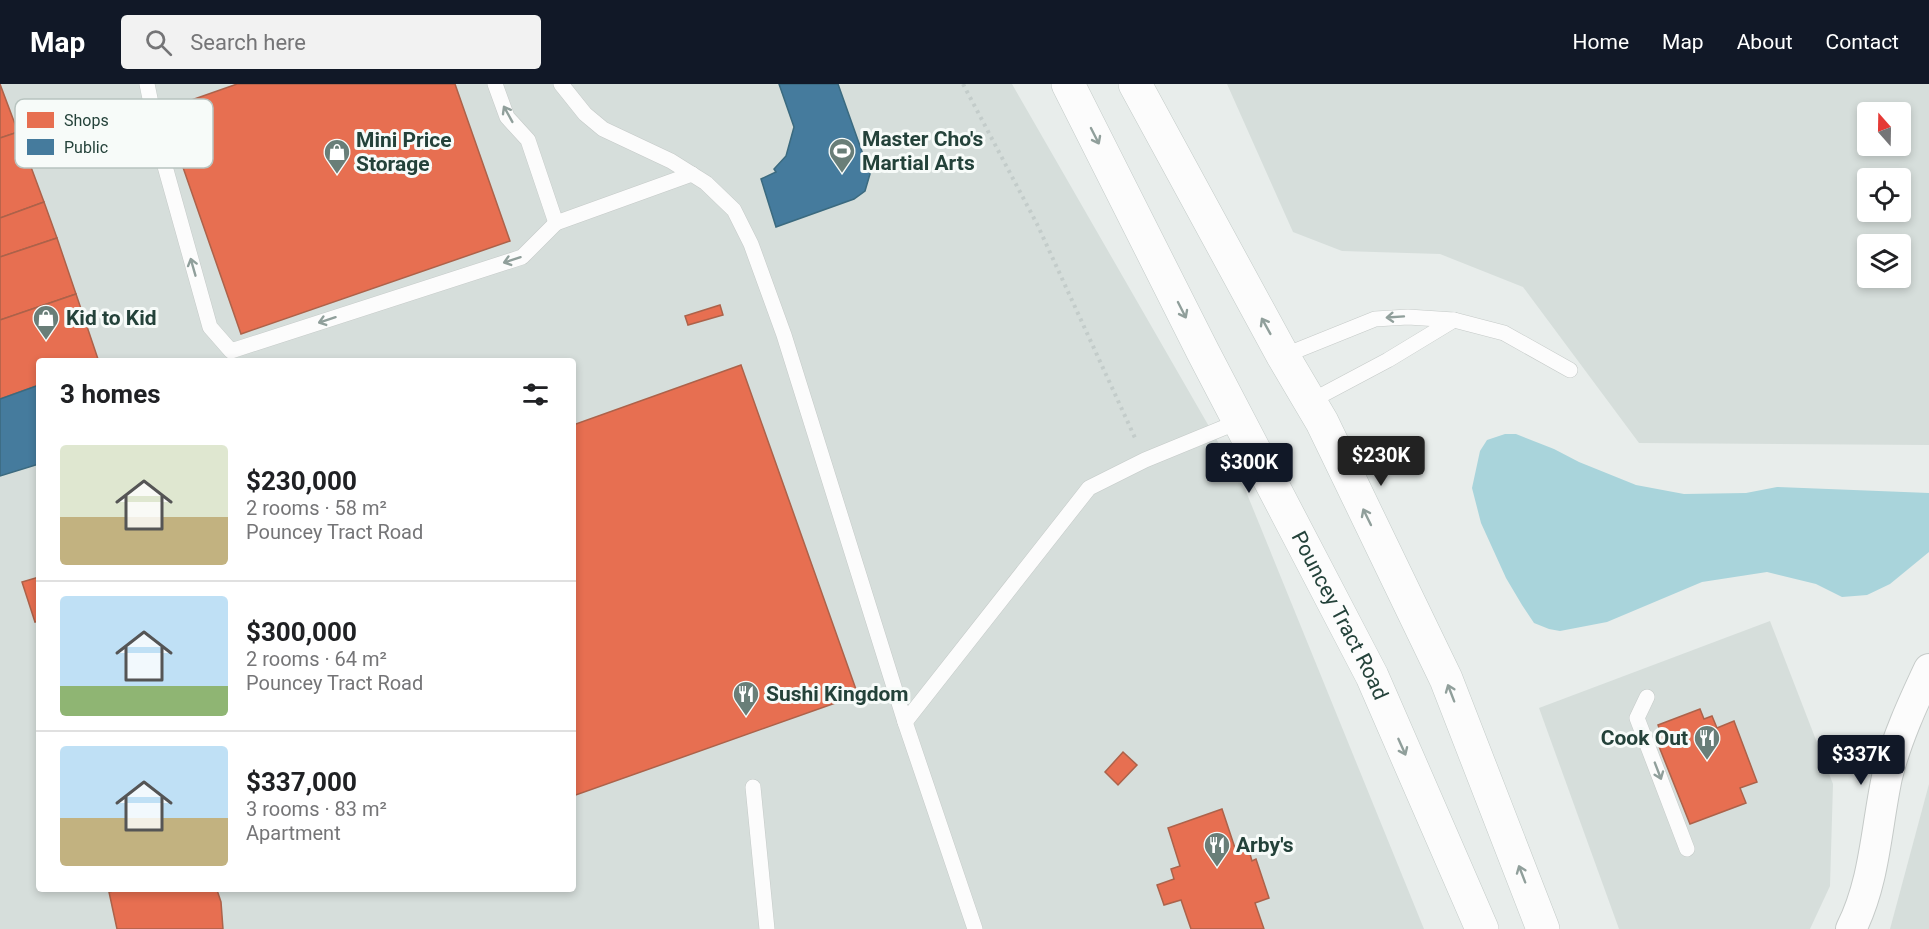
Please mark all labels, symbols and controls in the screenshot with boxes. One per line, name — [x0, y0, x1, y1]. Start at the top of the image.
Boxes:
search box — [121, 15, 541, 69]
text: Map — [30, 26, 85, 59]
icon: search — [142, 26, 175, 59]
text: Search here — [190, 30, 306, 55]
text: Home — [1573, 30, 1629, 54]
text: Map — [1662, 30, 1704, 54]
text: About — [1737, 30, 1793, 54]
text: Contact — [1826, 30, 1899, 54]
legend — [15, 99, 213, 168]
north arrow — [1857, 102, 1911, 156]
map controls — [1857, 102, 1911, 288]
one-way arrow — [502, 106, 514, 123]
text: Shops — [64, 111, 109, 130]
place label: Master Cho's Martial Arts — [862, 127, 984, 175]
one-way arrow — [1089, 127, 1101, 145]
place label: Mini Price Storage — [356, 128, 452, 176]
sports icon: Master Cho's Martial Arts — [827, 136, 857, 174]
shop icon: Mini Price Storage — [322, 137, 352, 175]
text: Public — [64, 138, 108, 157]
button: locate — [1857, 168, 1911, 222]
button: layers — [1857, 234, 1911, 288]
one-way arrow — [503, 256, 522, 267]
one-way arrow — [187, 258, 198, 277]
one-way arrow — [1177, 301, 1188, 319]
shop icon: Kid to Kid — [31, 303, 61, 341]
place label: Kid to Kid — [66, 306, 157, 330]
one-way arrow — [1386, 312, 1406, 323]
one-way arrow — [318, 315, 337, 326]
one-way arrow — [1260, 318, 1272, 335]
icon: filters — [519, 378, 552, 411]
text: 3 homes — [60, 379, 161, 409]
pin: $230K — [1339, 436, 1423, 487]
pin: $300K — [1207, 443, 1291, 494]
text: $230K — [1352, 443, 1410, 467]
text: $300K — [1220, 450, 1278, 474]
text: $230,000 — [246, 466, 357, 496]
icon: home — [108, 469, 180, 541]
text: 2 rooms · 58 m² — [246, 496, 387, 520]
one-way arrow — [1361, 508, 1373, 526]
text: Pouncey Tract Road — [246, 520, 423, 544]
street label: Pouncey Tract Road — [1287, 527, 1393, 703]
text: $300,000 — [246, 617, 357, 647]
icon: home — [108, 620, 180, 692]
text: 2 rooms · 64 m² — [246, 647, 387, 671]
text: Pouncey Tract Road — [246, 671, 423, 695]
restaurant icon: Sushi Kingdom — [731, 679, 761, 717]
place label: Sushi Kingdom — [766, 682, 909, 706]
one-way arrow — [1445, 684, 1456, 702]
restaurant icon: Cook Out — [1692, 723, 1722, 761]
place label: Cook Out — [1601, 726, 1688, 750]
pin: $337K — [1819, 735, 1903, 786]
one-way arrow — [1398, 738, 1409, 756]
text: $337K — [1832, 742, 1890, 766]
one-way arrow — [1653, 761, 1664, 780]
text: $337,000 — [246, 767, 357, 797]
icon: home — [108, 770, 180, 842]
text: 3 rooms · 83 m² — [246, 797, 387, 821]
text: Apartment — [246, 821, 341, 845]
restaurant icon: Arby's — [1202, 830, 1232, 868]
place label: Arby's — [1236, 833, 1294, 857]
one-way arrow — [1516, 866, 1527, 884]

